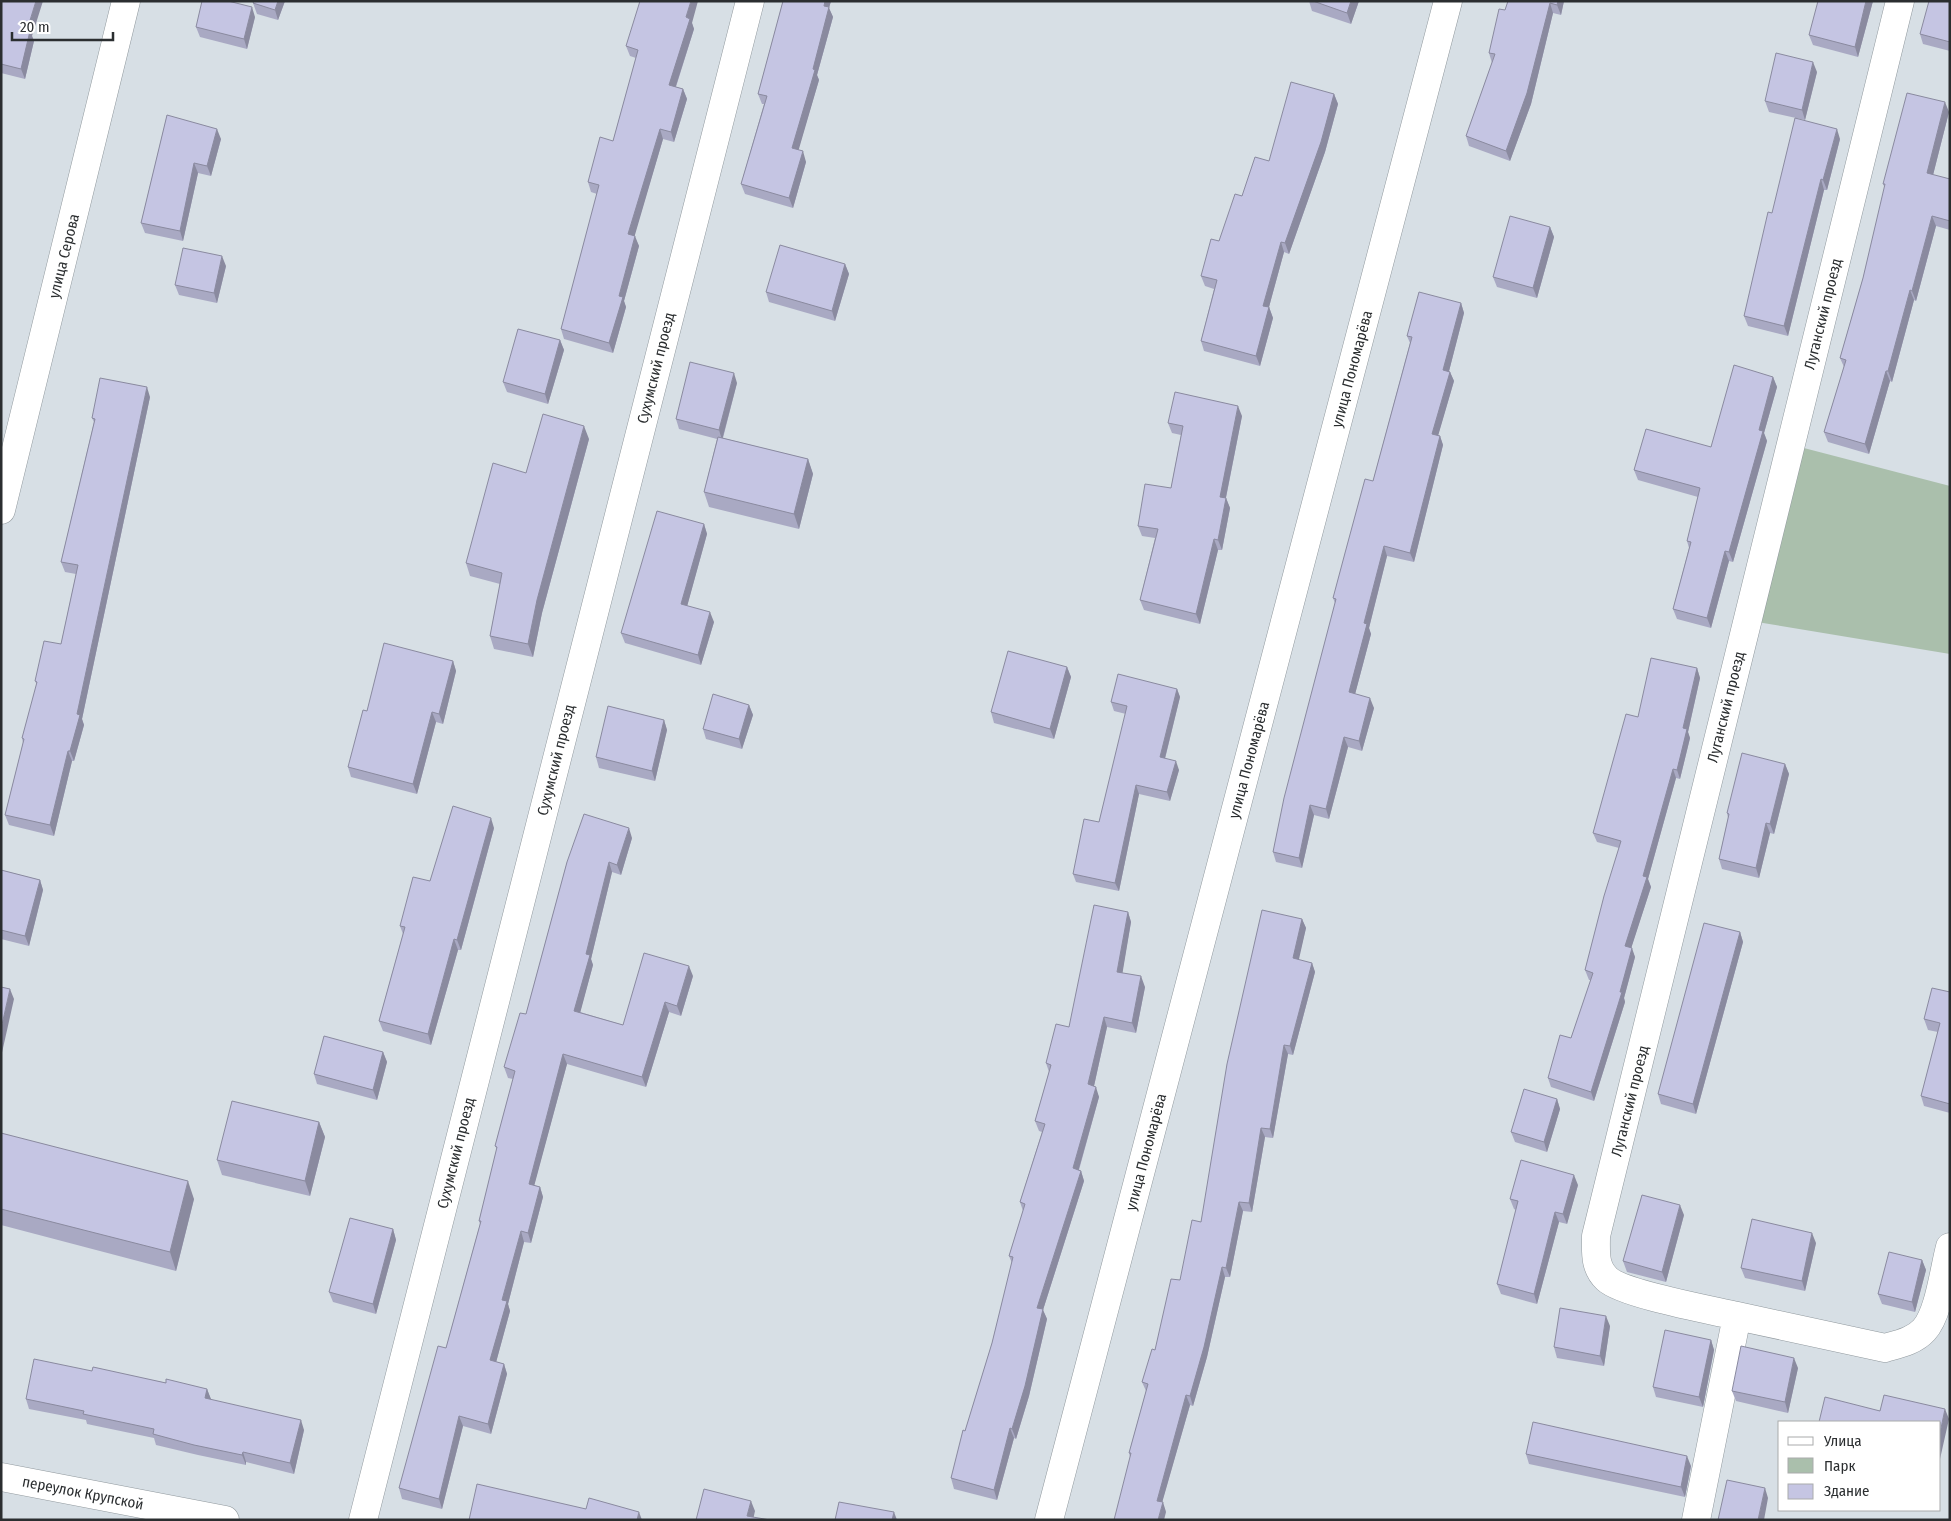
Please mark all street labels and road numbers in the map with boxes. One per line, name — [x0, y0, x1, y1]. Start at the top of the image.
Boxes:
street label: улица Серова — [45, 212, 83, 300]
street label: Луганский проезд — [1800, 256, 1846, 372]
street label: улица Пономарёва — [1328, 308, 1376, 430]
street label: Сухумский проезд — [633, 311, 679, 425]
street label: Луганский проезд — [1703, 649, 1749, 765]
street label: улица Пономарёва — [1225, 699, 1273, 821]
street label: Сухумский проезд — [533, 703, 579, 817]
street label: Луганский проезд — [1607, 1043, 1653, 1159]
street label: улица Пономарёва — [1122, 1091, 1170, 1213]
street label: Сухумский проезд — [433, 1096, 479, 1210]
street label: переулок Крупской — [21, 1472, 145, 1514]

